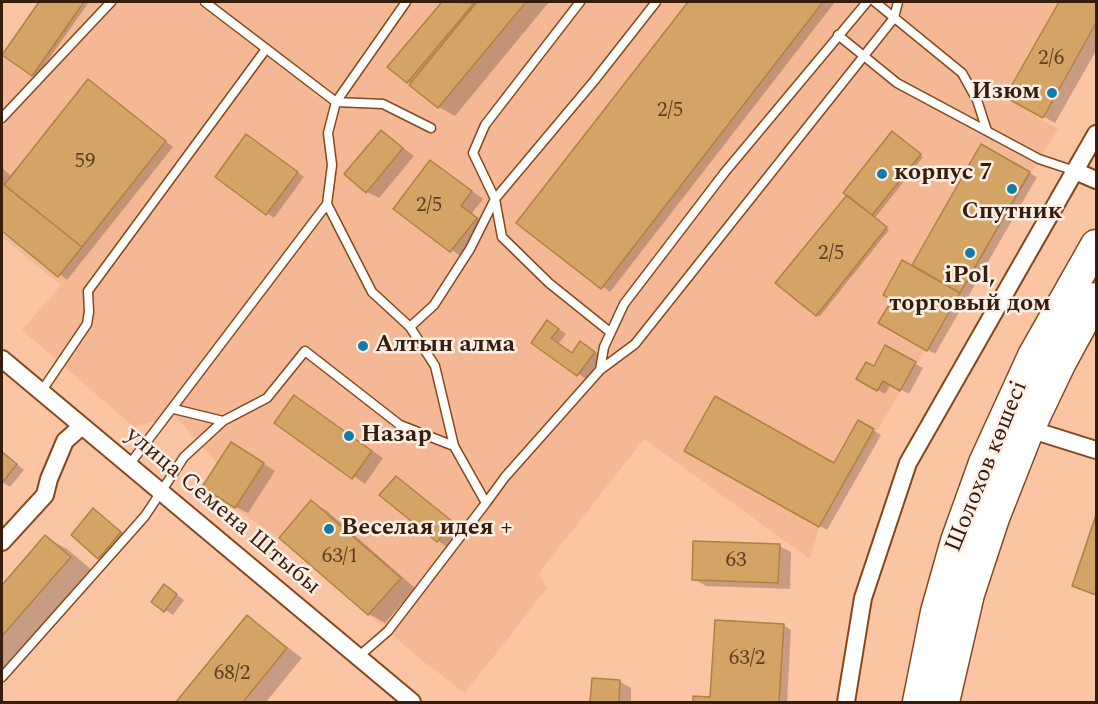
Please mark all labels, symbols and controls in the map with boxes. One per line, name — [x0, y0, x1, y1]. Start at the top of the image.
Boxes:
house number: 2/6 — [1038, 47, 1064, 73]
place label: Изюм — [972, 79, 1040, 107]
marker: Изюм — [1045, 86, 1059, 100]
house number: 2/5 — [657, 99, 683, 125]
house number: 59 — [75, 150, 95, 176]
place label: корпус 7 — [894, 160, 993, 188]
marker: корпус 7 — [875, 167, 889, 181]
marker: Спутник — [1005, 182, 1019, 196]
house number: 2/5 — [416, 194, 442, 220]
place label: Спутник — [962, 199, 1062, 227]
house number: 2/5 — [818, 242, 844, 268]
marker: iPol, торговый дом — [963, 246, 977, 260]
place label: iPol, торговый дом — [889, 263, 1051, 319]
place label: Алтын алма — [375, 332, 515, 360]
marker: Алтын алма — [356, 339, 370, 353]
street label: Шолохов көшесі — [940, 377, 1036, 557]
street label: улица Семена Штыбы — [119, 422, 325, 602]
place label: Назар — [361, 422, 432, 450]
marker: Назар — [342, 429, 356, 443]
place label: Веселая идея + — [341, 515, 513, 543]
marker: Веселая идея + — [322, 522, 336, 536]
house number: 63/1 — [322, 545, 358, 571]
house number: 63 — [726, 549, 746, 575]
house number: 63/2 — [729, 647, 765, 673]
house number: 68/2 — [214, 662, 250, 688]

